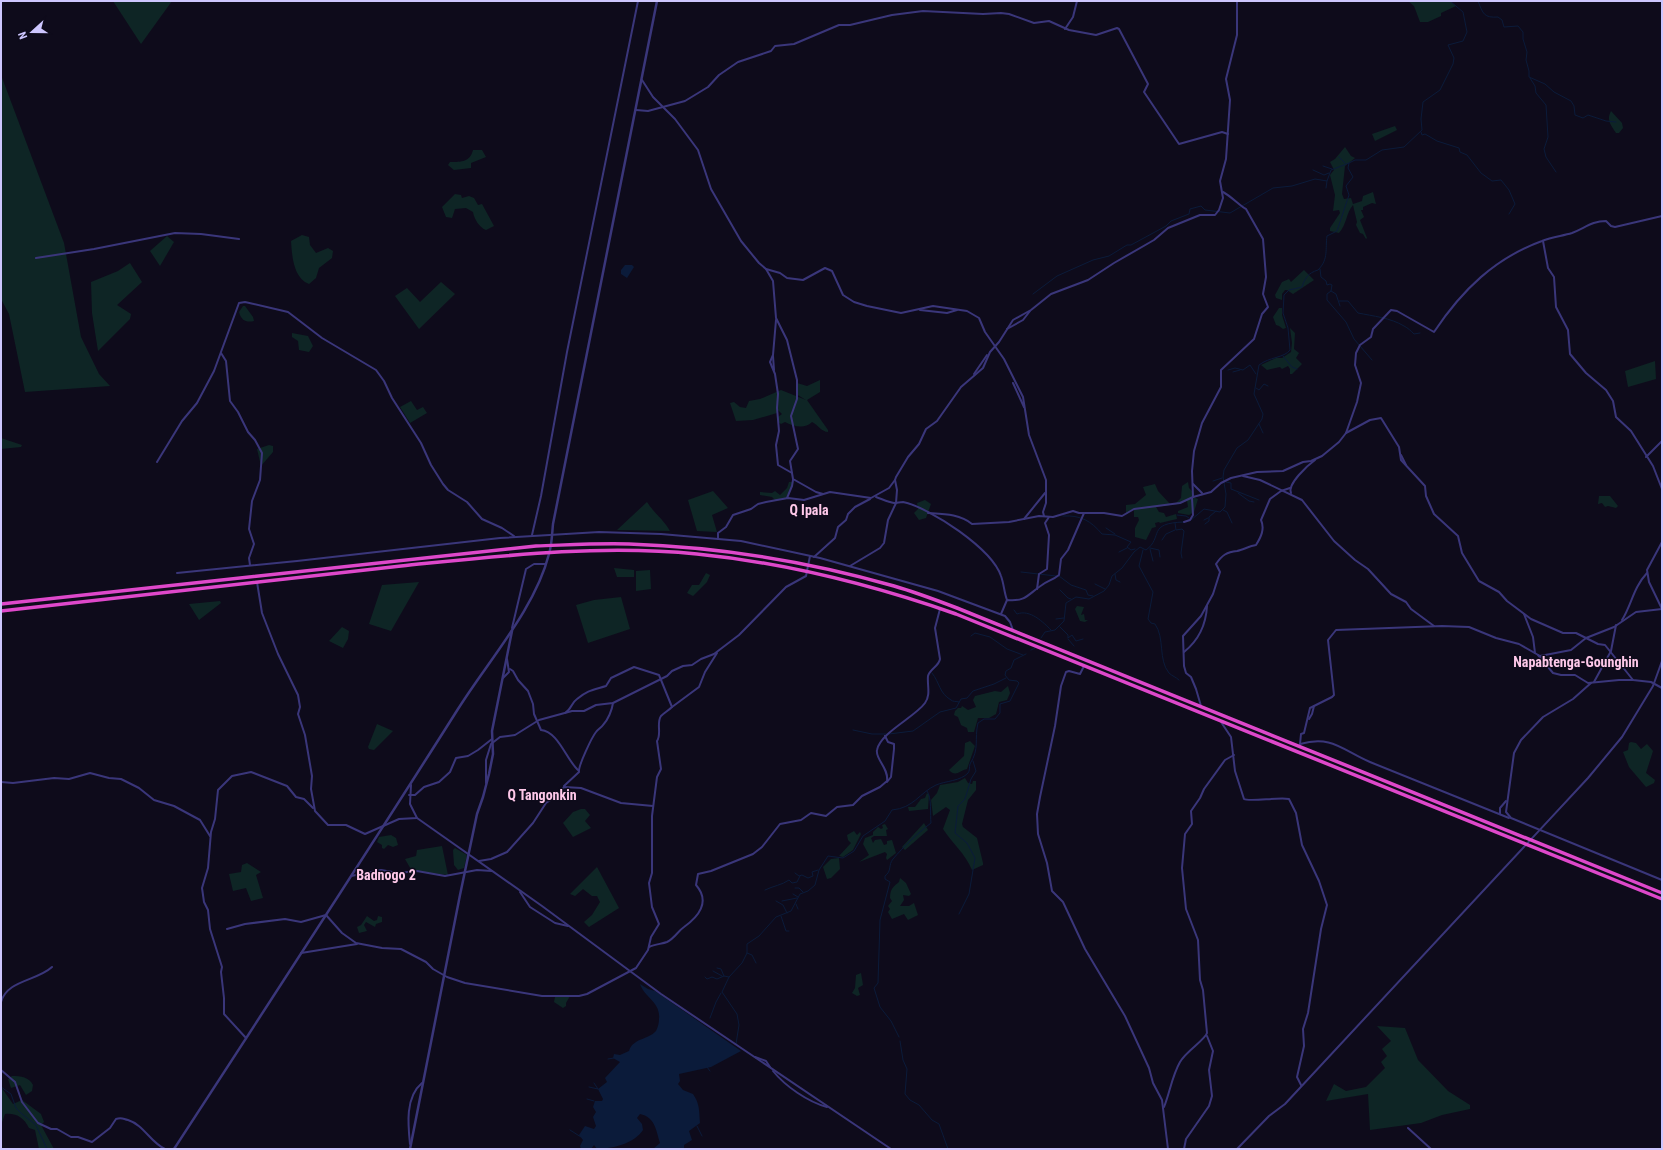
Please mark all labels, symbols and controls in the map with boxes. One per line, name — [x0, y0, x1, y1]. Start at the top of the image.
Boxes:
north arrow — [12, 12, 52, 52]
text: N — [16, 30, 30, 41]
district label: Q Ipala — [789, 502, 829, 518]
district label: Napabtenga-Gounghin — [1513, 654, 1639, 670]
district label: Q Tangonkin — [507, 787, 577, 803]
district label: Badnogo 2 — [356, 867, 416, 883]

